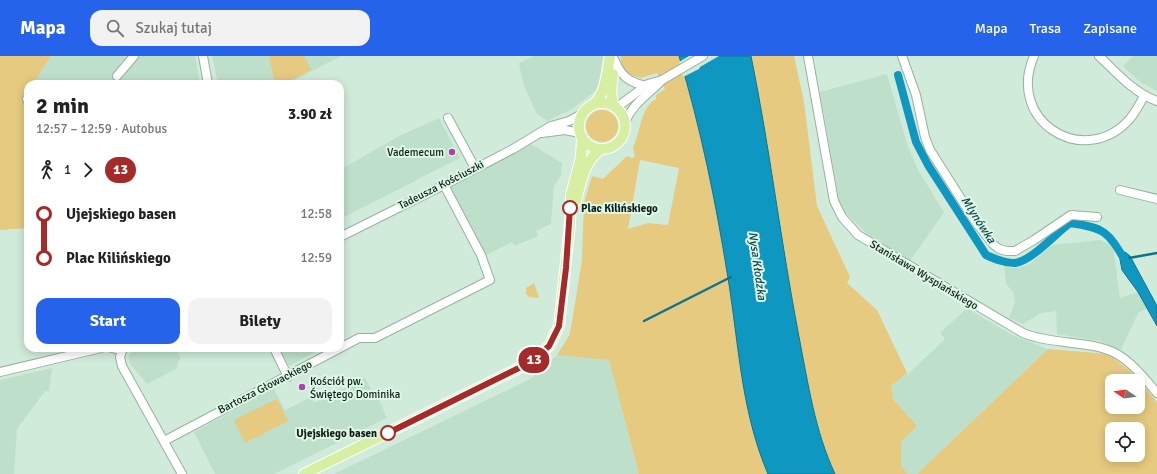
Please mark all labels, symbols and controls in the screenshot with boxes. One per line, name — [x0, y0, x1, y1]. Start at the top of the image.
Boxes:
search box — [90, 10, 370, 46]
text: Mapa — [20, 16, 66, 40]
icon: search — [104, 17, 126, 39]
text: Szukaj tutaj — [136, 19, 212, 37]
text: Mapa — [975, 20, 1008, 37]
text: Trasa — [1030, 20, 1061, 37]
text: Zapisane — [1083, 20, 1137, 37]
text: 2 min — [36, 92, 89, 119]
text: 3.90 zł — [288, 105, 332, 123]
text: 12:57 – 12:59 · Autobus — [36, 121, 167, 137]
place label: Vademecum — [387, 146, 444, 159]
marker: Vademecum — [447, 147, 457, 157]
street label: Tadeusza Kościuszki — [396, 158, 486, 212]
icon: walk — [36, 159, 58, 181]
icon: forward — [77, 159, 99, 181]
text: 13 — [113, 161, 128, 178]
text: 1 — [64, 162, 71, 178]
water label: Młynówka — [957, 194, 999, 247]
marker: Plac Kilińskiego — [562, 200, 578, 216]
place label: Plac Kilińskiego — [581, 202, 658, 215]
text: Ujejskiego basen — [66, 205, 176, 223]
text: 12:58 — [300, 206, 332, 222]
water label: Nysa Kłodzka — [745, 231, 769, 302]
street label: Stanisława Wyspiańskiego — [867, 237, 981, 313]
text: Plac Kilińskiego — [66, 249, 171, 267]
text: 12:59 — [300, 250, 332, 266]
button: Start — [36, 298, 180, 344]
button: Bilety — [188, 298, 332, 344]
line badge: 13 — [516, 347, 552, 373]
text: 13 — [526, 351, 542, 368]
street label: Bartosza Głowackiego — [216, 357, 315, 416]
north arrow — [1105, 374, 1145, 414]
map controls — [1105, 374, 1145, 462]
place label: Kościół pw. Świętego Dominika — [310, 375, 401, 401]
marker: Kościół pw. Świętego Dominika — [297, 382, 307, 392]
button: locate — [1105, 422, 1145, 462]
marker: Ujejskiego basen — [380, 425, 396, 441]
place label: Ujejskiego basen — [296, 427, 377, 440]

